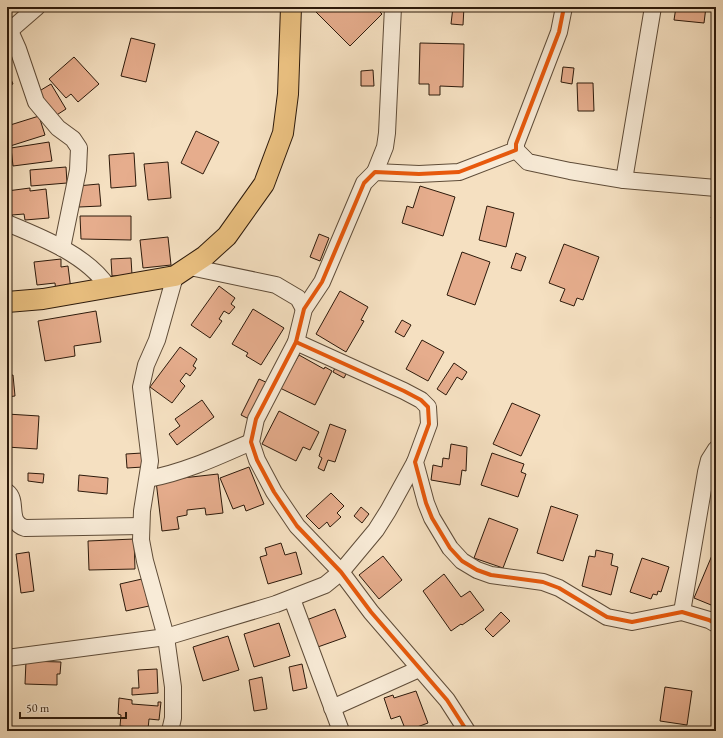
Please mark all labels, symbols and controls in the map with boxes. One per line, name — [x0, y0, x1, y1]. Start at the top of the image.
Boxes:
scale bar — [20, 694, 126, 720]
text: 50 m — [26, 700, 50, 716]

